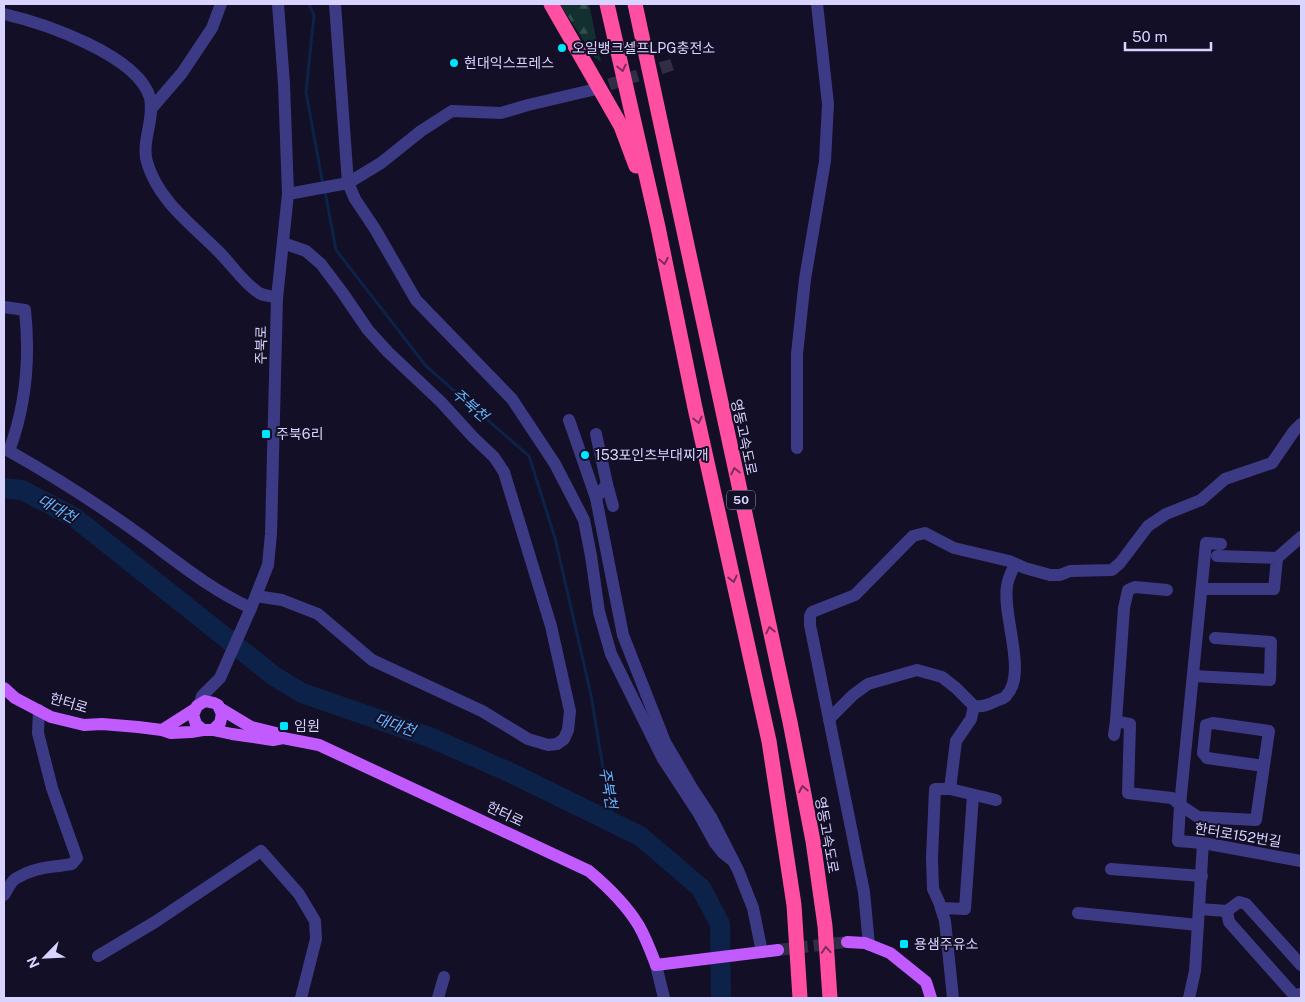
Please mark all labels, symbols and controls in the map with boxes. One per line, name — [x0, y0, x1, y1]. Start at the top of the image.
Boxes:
scale bar — [1125, 20, 1211, 52]
text: 50 m — [1132, 28, 1167, 45]
place label: 오일뱅크셀프LPG충전소 — [572, 40, 715, 56]
marker: 오일뱅크셀프LPG충전소 — [556, 42, 568, 54]
place label: 현대익스프레스 — [464, 55, 554, 71]
marker: 현대익스프레스 — [448, 57, 460, 69]
one-way arrow — [616, 64, 627, 73]
one-way arrow — [659, 257, 669, 266]
street label: 주북로 — [253, 325, 269, 364]
water label: 주북천 — [449, 385, 493, 426]
street label: 영동고속도로 — [728, 398, 760, 477]
one-way arrow — [692, 416, 702, 425]
place label: 주북6리 — [276, 426, 323, 442]
marker: 주북6리 — [260, 428, 272, 440]
place label: 153포인츠부대찌개 — [595, 447, 709, 463]
marker: 153포인츠부대찌개 — [579, 449, 591, 461]
one-way arrow — [730, 467, 741, 476]
road number: 50 — [727, 490, 755, 510]
water label: 대대천 — [35, 491, 81, 527]
one-way arrow — [727, 574, 738, 583]
one-way arrow — [765, 625, 776, 634]
street label: 한터로 — [48, 690, 90, 716]
water label: 대대천 — [373, 710, 420, 740]
place label: 임원 — [294, 718, 320, 734]
marker: 임원 — [278, 720, 290, 732]
water label: 주북천 — [597, 766, 621, 812]
one-way arrow — [798, 785, 808, 793]
street label: 영동고속도로 — [812, 796, 842, 875]
street label: 한터로 — [484, 799, 526, 829]
street label: 한터로152번길 — [1194, 820, 1282, 850]
north arrow — [20, 932, 70, 982]
place label: 용샘주유소 — [914, 936, 979, 952]
marker: 용샘주유소 — [898, 938, 910, 950]
one-way arrow — [821, 945, 832, 953]
text: N — [24, 954, 43, 971]

